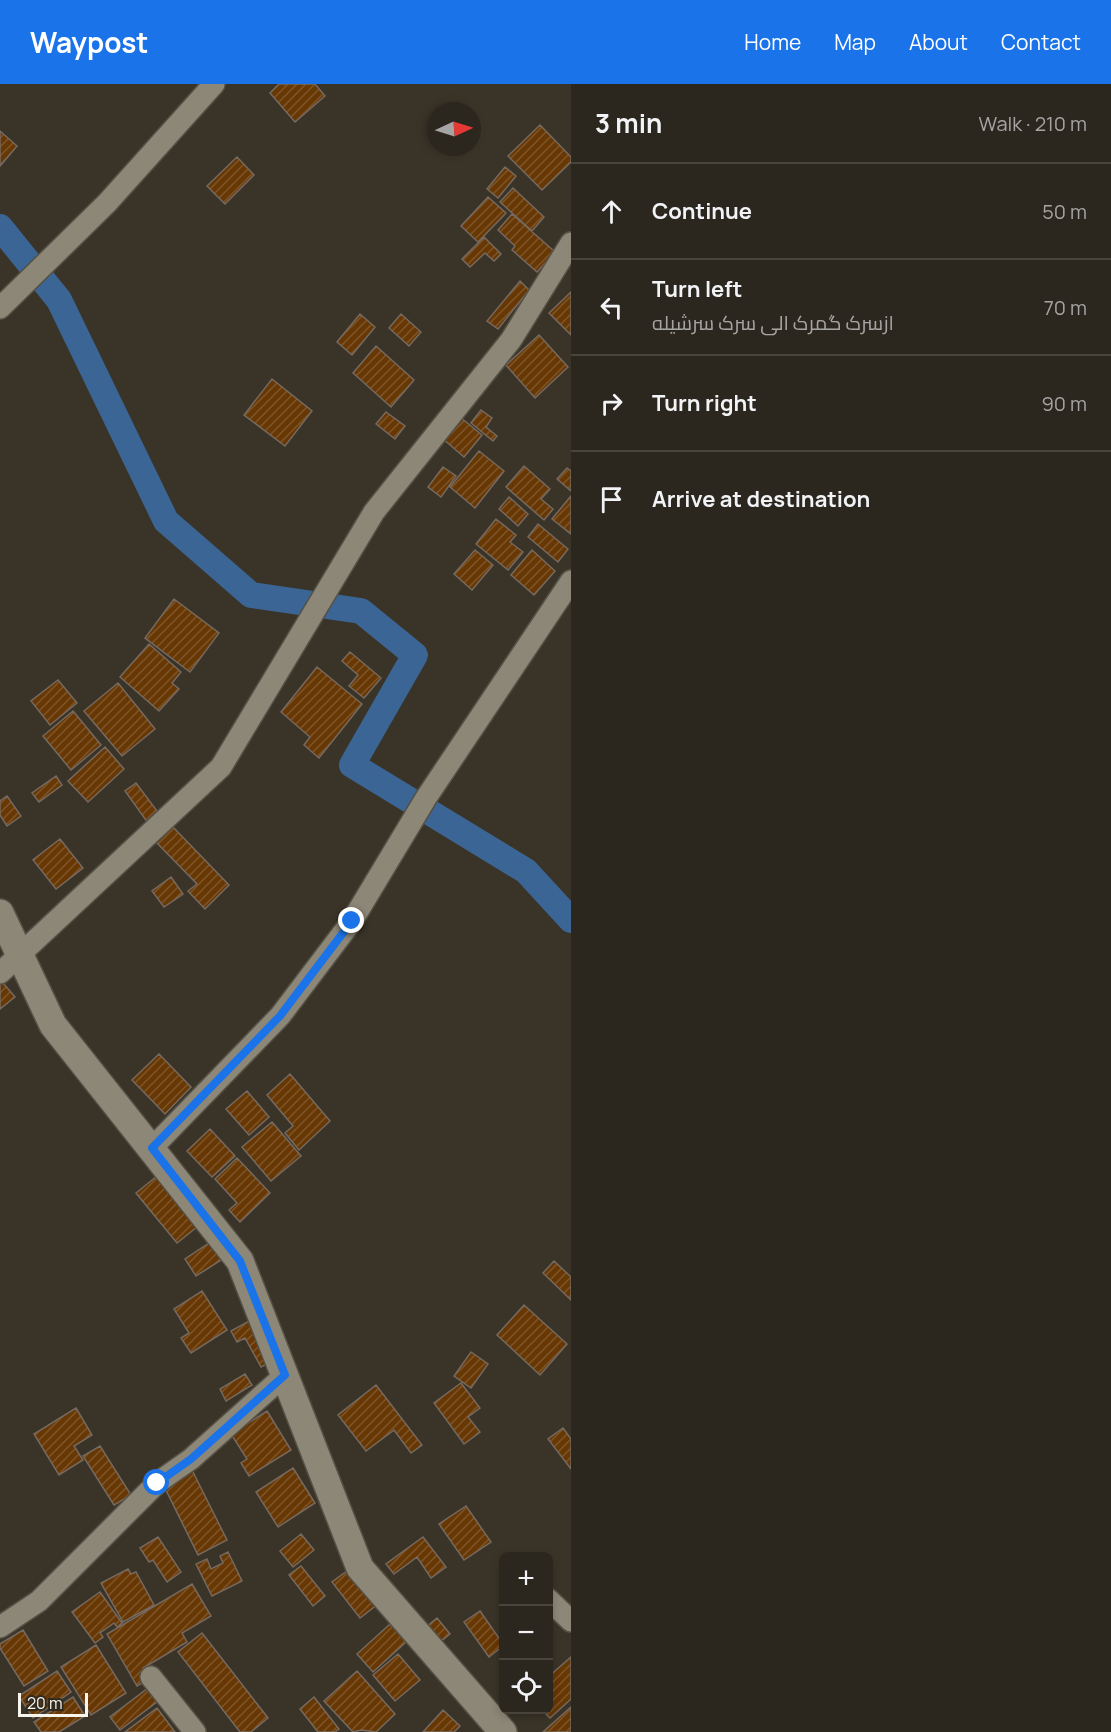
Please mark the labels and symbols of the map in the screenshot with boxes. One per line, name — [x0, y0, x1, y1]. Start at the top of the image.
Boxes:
north arrow — [427, 102, 481, 156]
route end — [338, 907, 364, 933]
route start — [143, 1469, 169, 1495]
scale bar — [18, 1690, 88, 1718]

